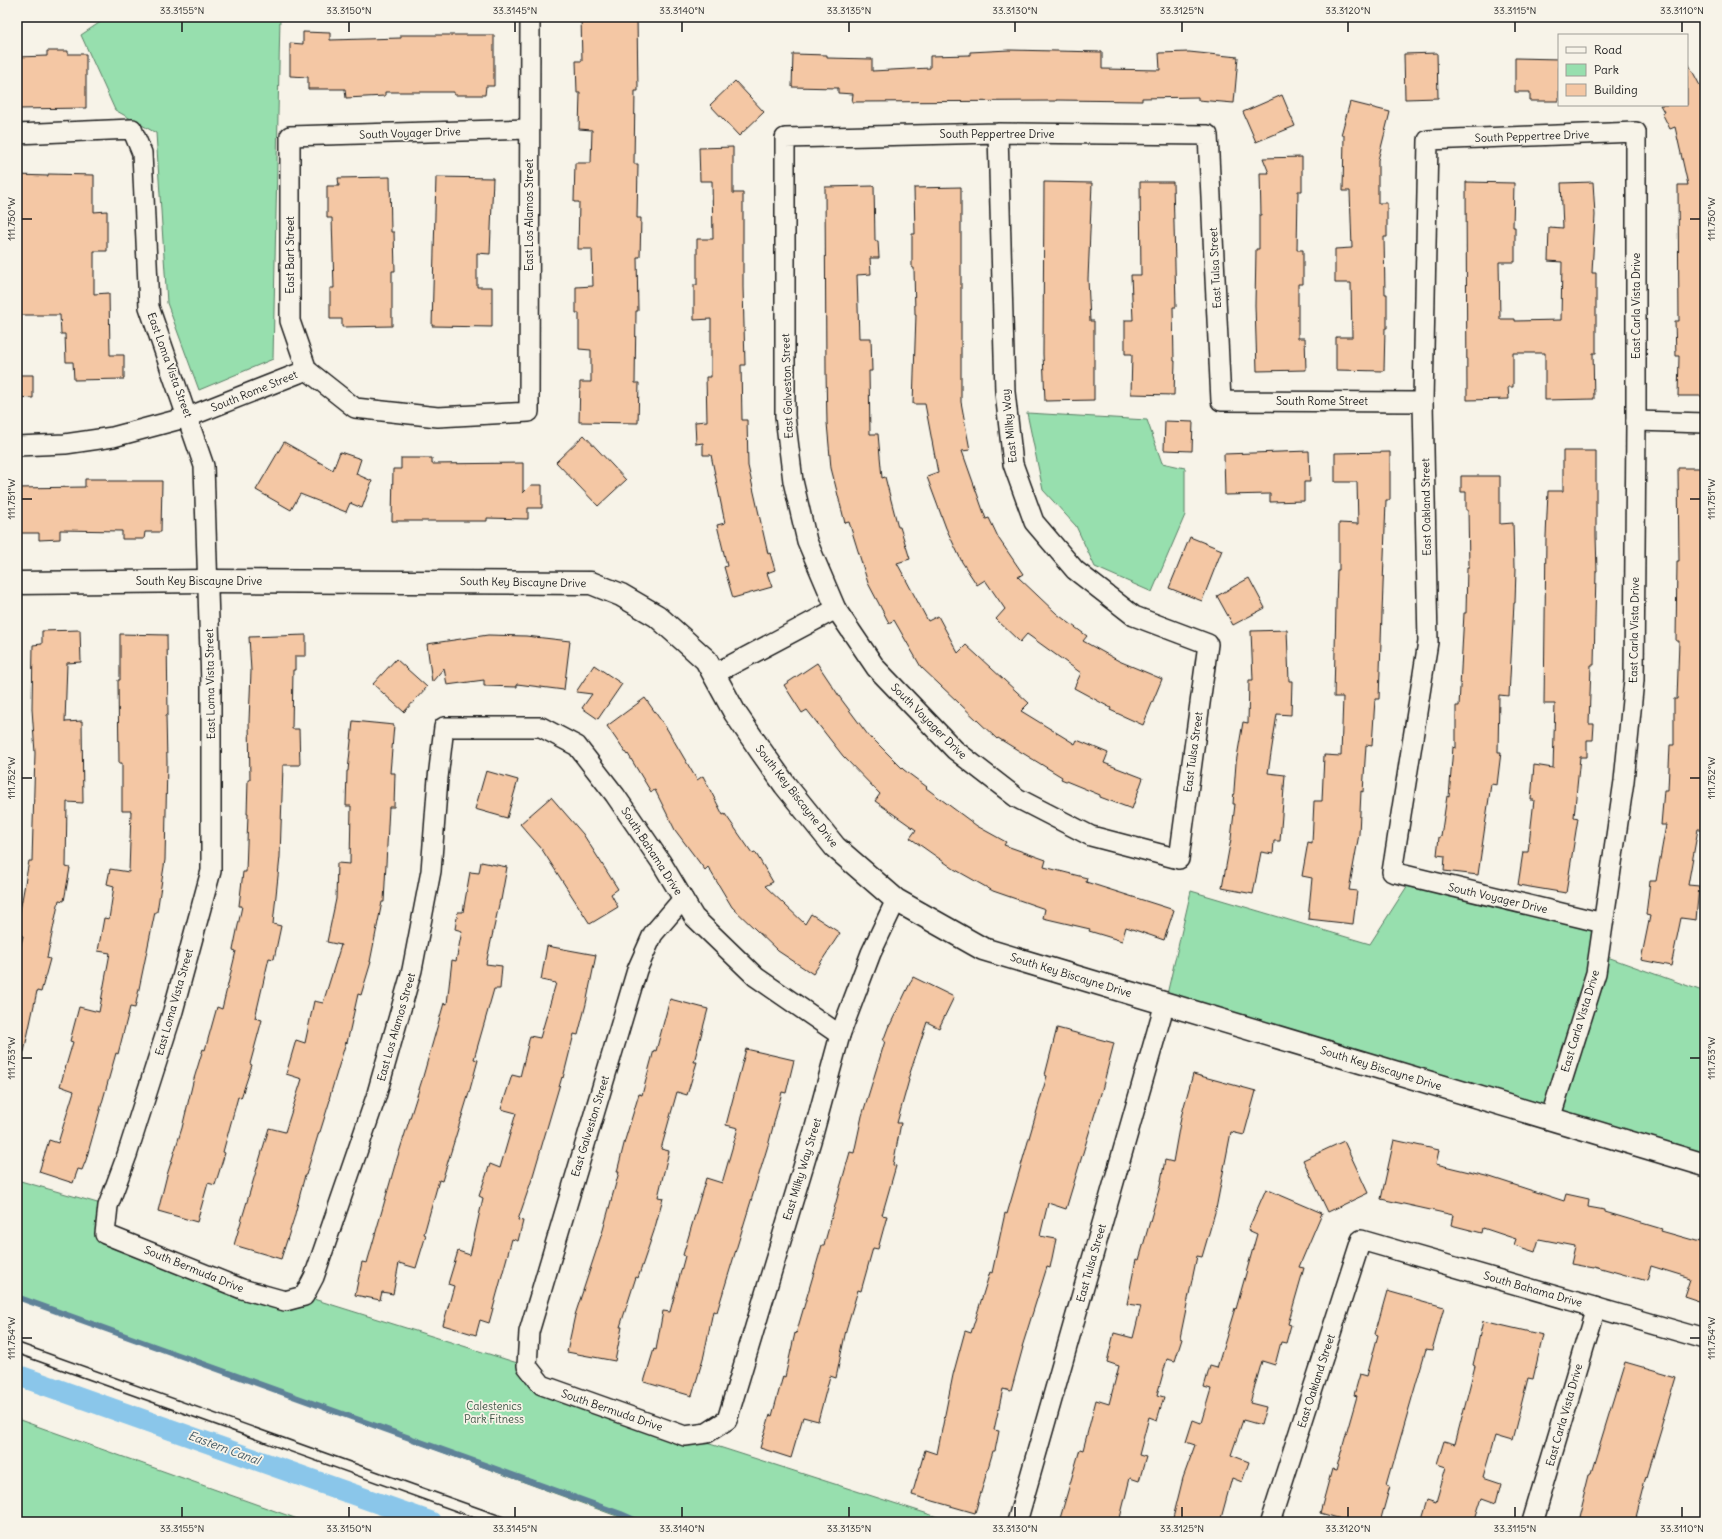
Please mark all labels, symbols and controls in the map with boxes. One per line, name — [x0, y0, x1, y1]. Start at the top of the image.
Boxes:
text: 33.3155°N — [160, 4, 204, 17]
text: 33.3150°N — [326, 4, 372, 17]
text: 33.3145°N — [493, 4, 537, 17]
text: 33.3140°N — [659, 4, 705, 17]
text: 33.3135°N — [827, 4, 871, 17]
text: 33.3130°N — [992, 4, 1038, 17]
text: 33.3125°N — [1160, 4, 1204, 17]
text: 33.3120°N — [1325, 4, 1371, 17]
text: 33.3115°N — [1494, 4, 1536, 17]
text: 33.3110°N — [1660, 4, 1704, 17]
legend — [1558, 34, 1688, 106]
text: Road — [1594, 42, 1622, 57]
text: Park — [1594, 62, 1619, 77]
text: Building — [1594, 82, 1638, 97]
street label: South Voyager Drive — [359, 124, 461, 142]
street label: South Peppertree Drive — [940, 127, 1054, 141]
street label: South Peppertree Drive — [1474, 127, 1590, 145]
street label: East Los Alamos Street — [522, 159, 536, 271]
text: 111.750°W — [5, 197, 18, 241]
text: 111.750°W — [1705, 197, 1718, 241]
street label: East Bart Street — [283, 216, 297, 294]
street label: East Tulsa Street — [1206, 227, 1224, 309]
street label: East Carla Vista Drive — [1629, 253, 1643, 359]
street label: East Loma Vista Street — [144, 311, 196, 420]
street label: East Galveston Street — [778, 333, 796, 439]
street label: South Rome Street — [209, 367, 300, 415]
street label: East Milky Way — [998, 388, 1020, 464]
street label: South Rome Street — [1276, 394, 1368, 408]
street label: East Oakland Street — [1418, 458, 1434, 556]
text: 111.751°W — [5, 478, 18, 520]
text: 111.751°W — [1705, 478, 1718, 520]
street label: South Key Biscayne Drive — [136, 574, 262, 588]
street label: South Key Biscayne Drive — [460, 574, 586, 590]
street label: East Carla Vista Drive — [1626, 577, 1642, 683]
street label: East Loma Vista Street — [202, 628, 218, 740]
street label: South Voyager Drive — [888, 680, 970, 762]
street label: East Tulsa Street — [1180, 711, 1206, 793]
street label: South Key Biscayne Drive — [753, 742, 841, 850]
text: 111.752°W — [5, 757, 18, 799]
text: 111.752°W — [1705, 757, 1718, 799]
street label: South Bahama Drive — [618, 804, 686, 898]
street label: South Voyager Drive — [1447, 880, 1549, 916]
street label: East Loma Vista Street — [152, 947, 196, 1057]
street label: South Key Biscayne Drive — [1009, 950, 1134, 1000]
street label: East Carla Vista Drive — [1558, 968, 1602, 1074]
street label: East Los Alamos Street — [374, 971, 418, 1083]
text: 111.753°W — [5, 1037, 18, 1079]
text: 111.753°W — [1705, 1037, 1718, 1079]
street label: South Key Biscayne Drive — [1319, 1043, 1444, 1093]
street label: East Galveston Street — [568, 1073, 612, 1178]
street label: East Milky Way Street — [780, 1116, 824, 1222]
street label: East Tulsa Street — [1073, 1222, 1109, 1304]
street label: South Bermuda Drive — [142, 1243, 246, 1295]
street label: South Bahama Drive — [1482, 1268, 1584, 1310]
text: 111.754°W — [5, 1317, 18, 1359]
text: 111.754°W — [1705, 1317, 1718, 1359]
street label: East Oakland Street — [1294, 1332, 1338, 1430]
street label: East Carla Vista Drive — [1543, 1362, 1585, 1468]
street label: South Bermuda Drive — [559, 1386, 665, 1434]
park label: Calestenics Park Fitness — [464, 1399, 524, 1426]
water label: Eastern Canal — [186, 1428, 264, 1468]
text: 33.3155°N — [160, 1522, 204, 1535]
text: 33.3150°N — [326, 1522, 372, 1535]
text: 33.3145°N — [493, 1522, 537, 1535]
text: 33.3140°N — [659, 1522, 705, 1535]
text: 33.3135°N — [827, 1522, 871, 1535]
text: 33.3130°N — [992, 1522, 1038, 1535]
text: 33.3125°N — [1160, 1522, 1204, 1535]
text: 33.3120°N — [1325, 1522, 1371, 1535]
text: 33.3115°N — [1494, 1522, 1536, 1535]
text: 33.3110°N — [1660, 1522, 1704, 1535]

